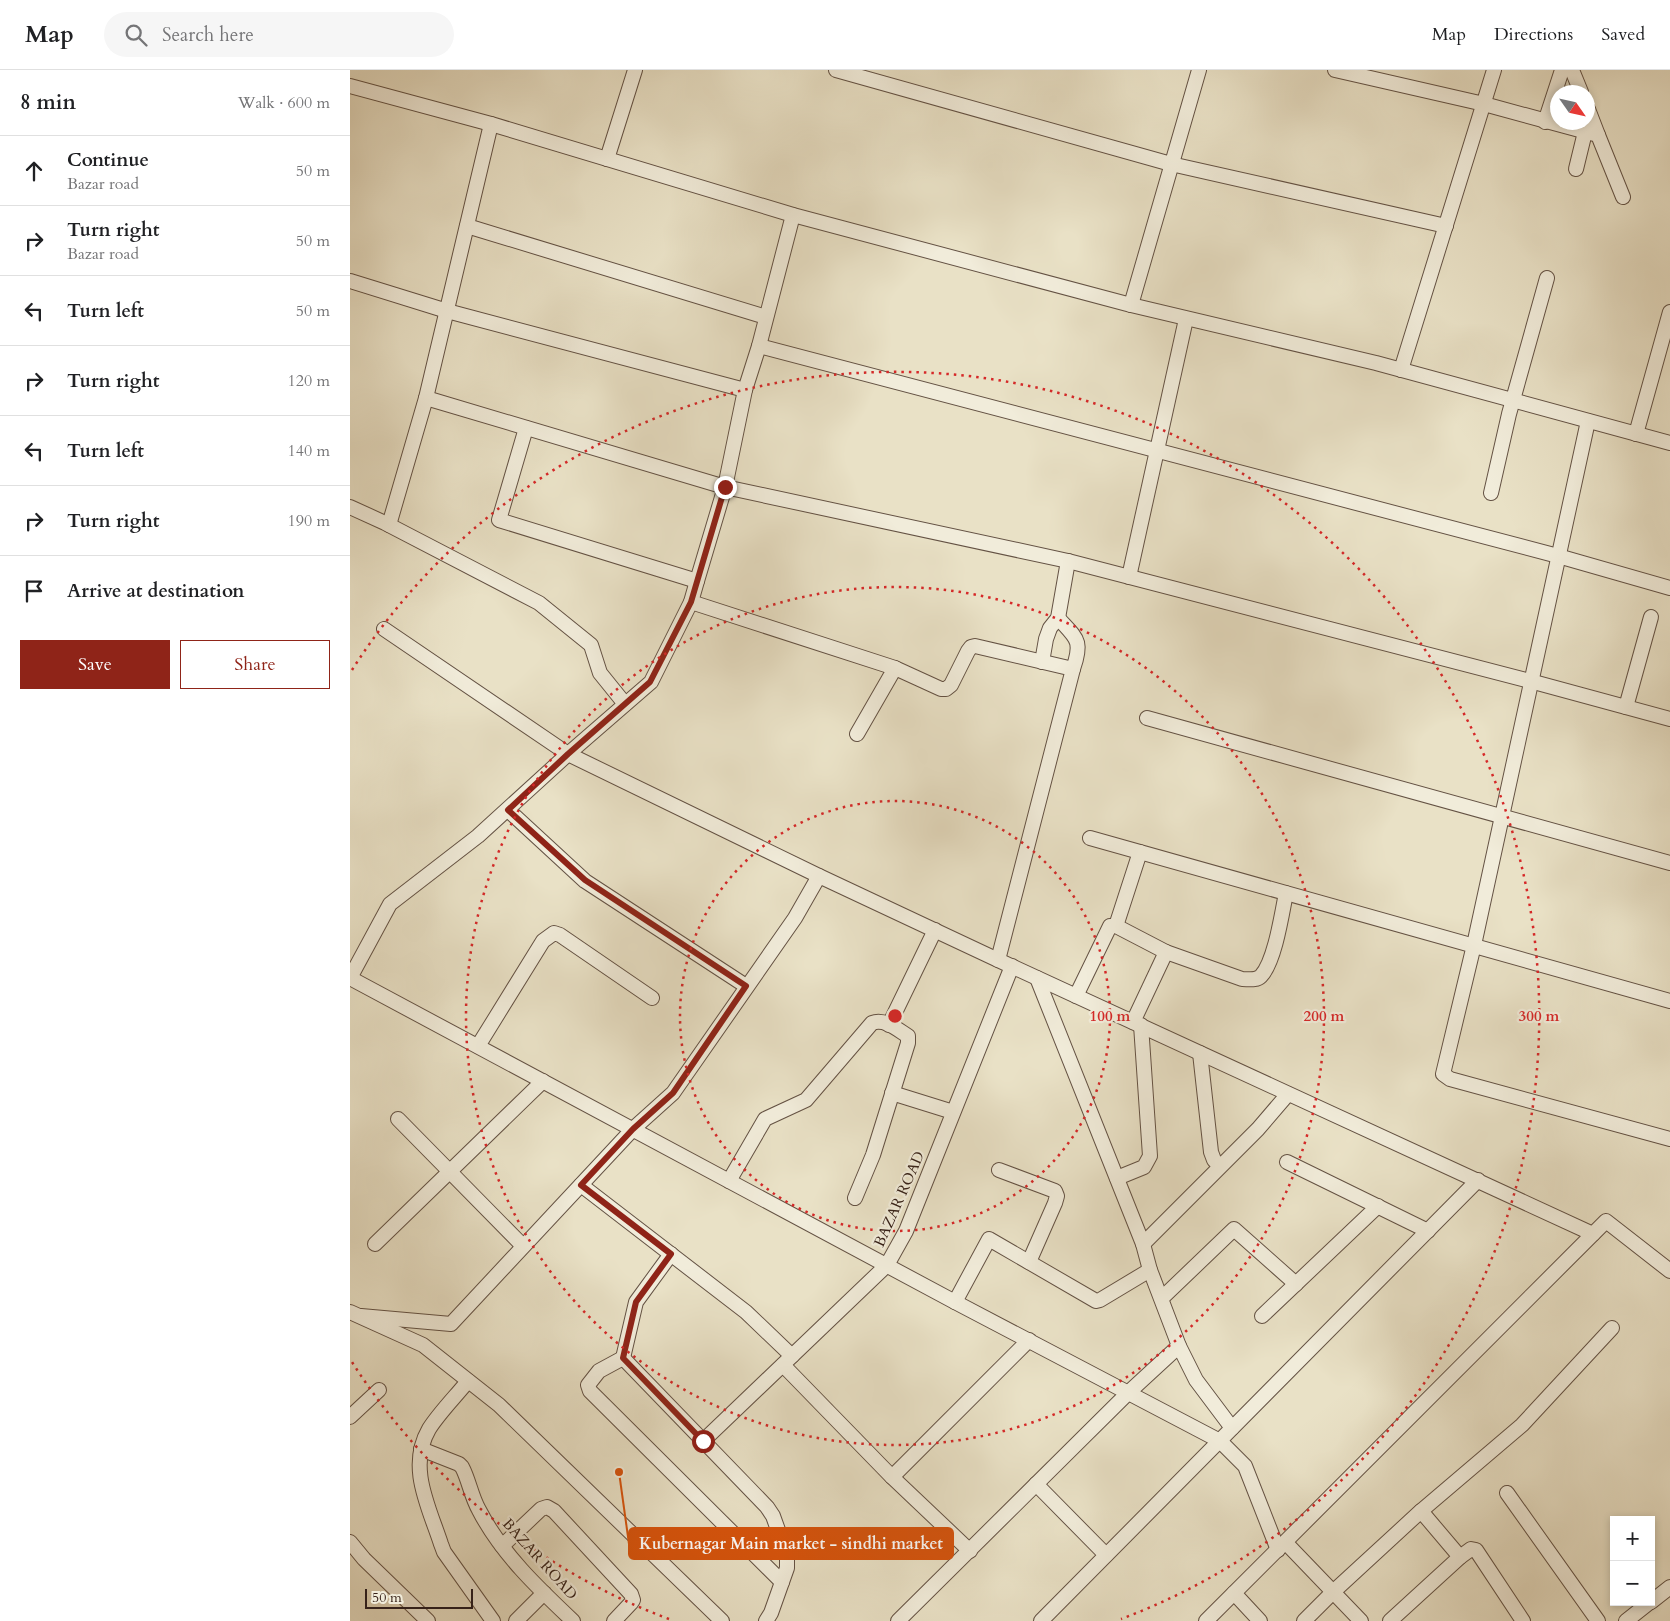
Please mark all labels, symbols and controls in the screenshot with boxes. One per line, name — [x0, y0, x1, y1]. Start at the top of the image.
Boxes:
search box — [104, 12, 454, 57]
text: Map — [25, 18, 74, 51]
icon: search — [122, 21, 150, 49]
text: Search here — [162, 22, 254, 48]
text: Map — [1432, 22, 1466, 47]
text: Directions — [1494, 22, 1573, 47]
text: Saved — [1601, 22, 1645, 47]
north arrow — [1550, 85, 1595, 130]
text: 8 min — [20, 88, 76, 117]
text: Walk · 600 m — [238, 92, 330, 114]
text: Continue — [67, 147, 149, 173]
icon: ahead — [20, 157, 48, 185]
text: 50 m — [296, 160, 330, 182]
text: Bazar road — [67, 173, 139, 195]
text: Turn right — [67, 217, 159, 243]
icon: right — [20, 227, 48, 255]
text: 50 m — [296, 230, 330, 252]
text: Bazar road — [67, 243, 139, 265]
icon: left — [20, 297, 48, 325]
text: Turn left — [67, 298, 144, 324]
text: 50 m — [296, 300, 330, 322]
icon: right — [20, 367, 48, 395]
text: Turn right — [67, 368, 159, 394]
text: 120 m — [288, 370, 330, 392]
icon: left — [20, 437, 48, 465]
text: Turn left — [67, 438, 144, 464]
text: 140 m — [288, 440, 330, 462]
route end — [714, 476, 737, 499]
icon: right — [20, 507, 48, 535]
text: Turn right — [67, 508, 159, 534]
text: 190 m — [288, 510, 330, 532]
icon: arrive — [20, 577, 48, 605]
text: Arrive at destination — [67, 578, 244, 604]
button: Save — [20, 640, 170, 689]
button: Share — [180, 640, 330, 689]
text: 100 m — [1090, 1006, 1131, 1026]
text: 200 m — [1304, 1006, 1345, 1026]
text: 300 m — [1519, 1006, 1560, 1026]
centre of rings — [886, 1007, 904, 1025]
street label: BAZAR ROAD — [869, 1148, 929, 1250]
route start — [692, 1430, 715, 1453]
street label: BAZAR ROAD — [498, 1514, 582, 1604]
map controls — [1610, 1516, 1655, 1606]
button: + — [1610, 1516, 1655, 1561]
callout: Kubernagar Main market - sindhi market — [629, 1528, 953, 1559]
text: Kubernagar Main market - sindhi market — [639, 1533, 943, 1555]
button: − — [1610, 1561, 1655, 1606]
scale bar — [365, 1586, 472, 1609]
text: 50 m — [372, 1588, 402, 1607]

